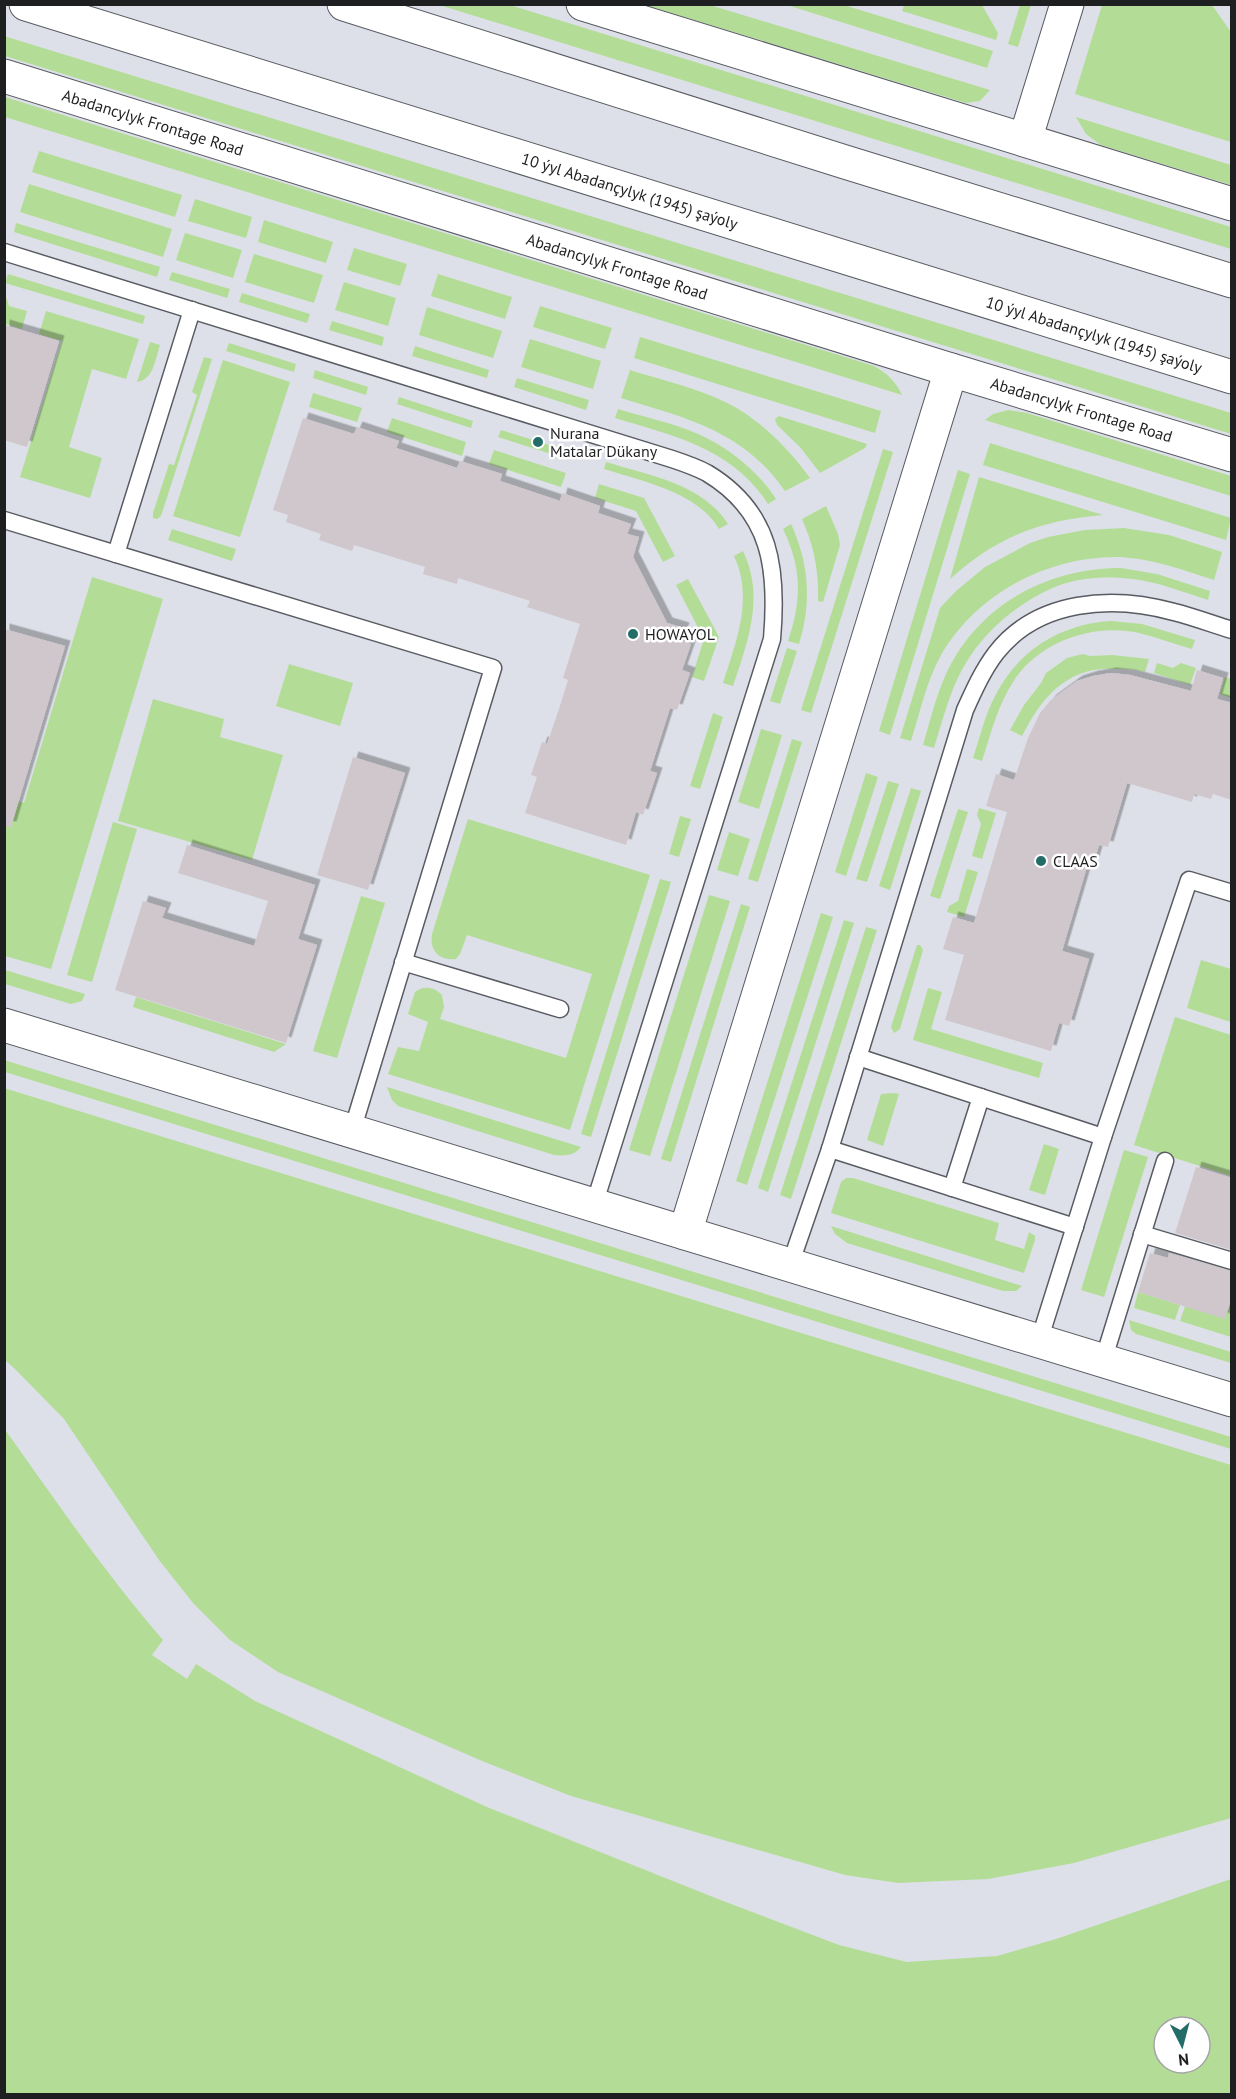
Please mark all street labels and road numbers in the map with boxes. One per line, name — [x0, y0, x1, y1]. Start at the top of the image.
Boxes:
street label: Abadancylyk Frontage Road — [60, 85, 246, 160]
street label: 10 ýyl Abadançylyk (1945) şaýoly — [519, 148, 741, 234]
street label: Abadancylyk Frontage Road — [524, 229, 710, 304]
street label: 10 ýyl Abadançylyk (1945) şaýoly — [984, 292, 1205, 377]
street label: Abadancylyk Frontage Road — [988, 373, 1175, 446]

